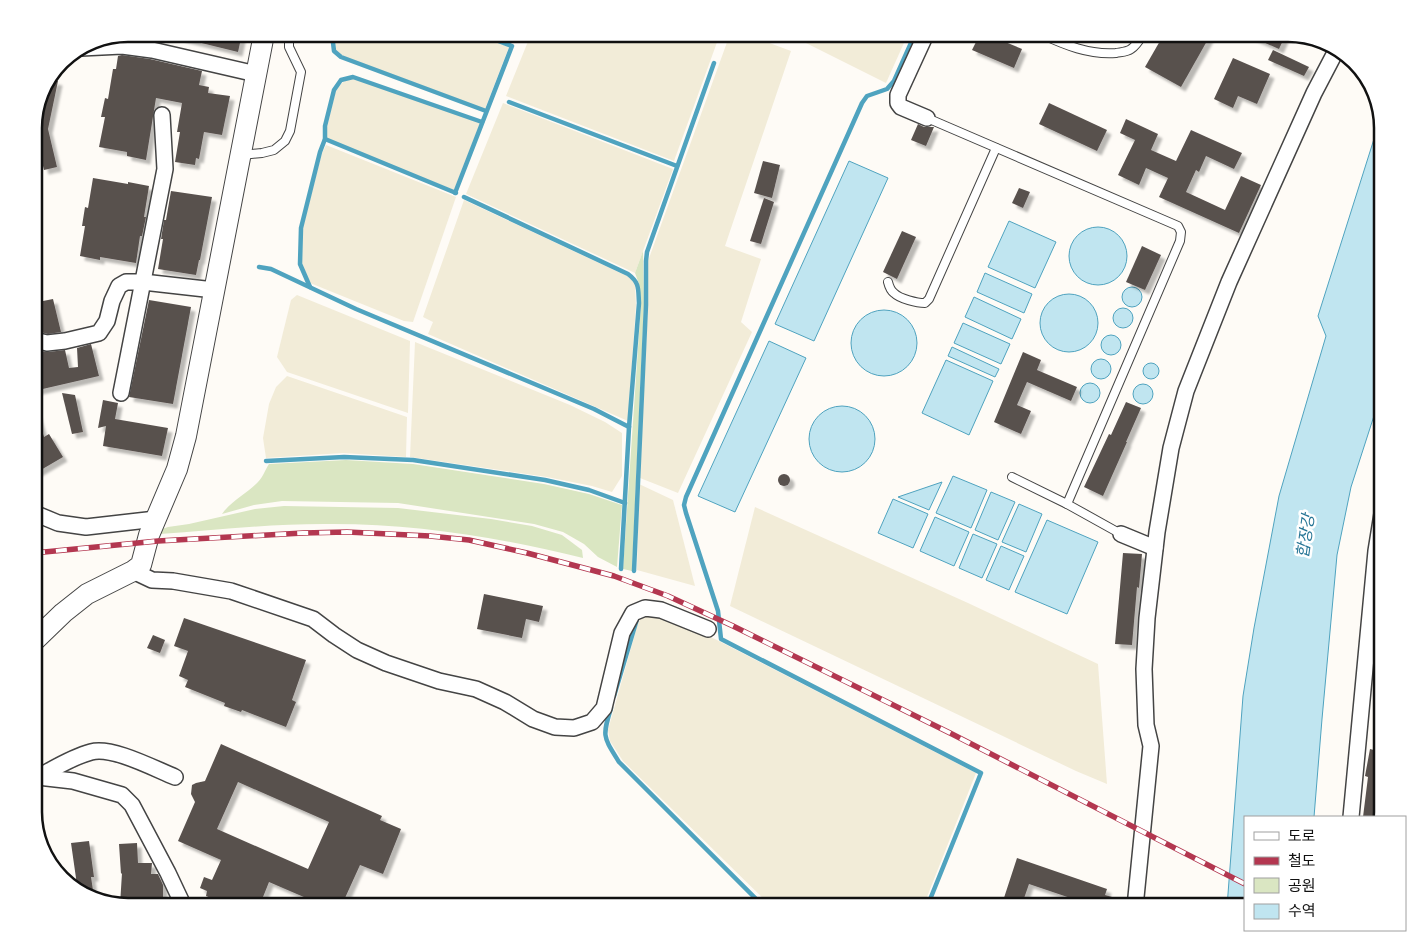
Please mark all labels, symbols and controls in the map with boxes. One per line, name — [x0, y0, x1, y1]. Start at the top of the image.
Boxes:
water label: 합장강 — [1294, 511, 1317, 559]
legend — [1244, 816, 1406, 931]
text: 도로 — [1288, 828, 1316, 844]
text: 철도 — [1288, 853, 1316, 869]
text: 공원 — [1288, 878, 1316, 894]
text: 수역 — [1288, 903, 1316, 919]

